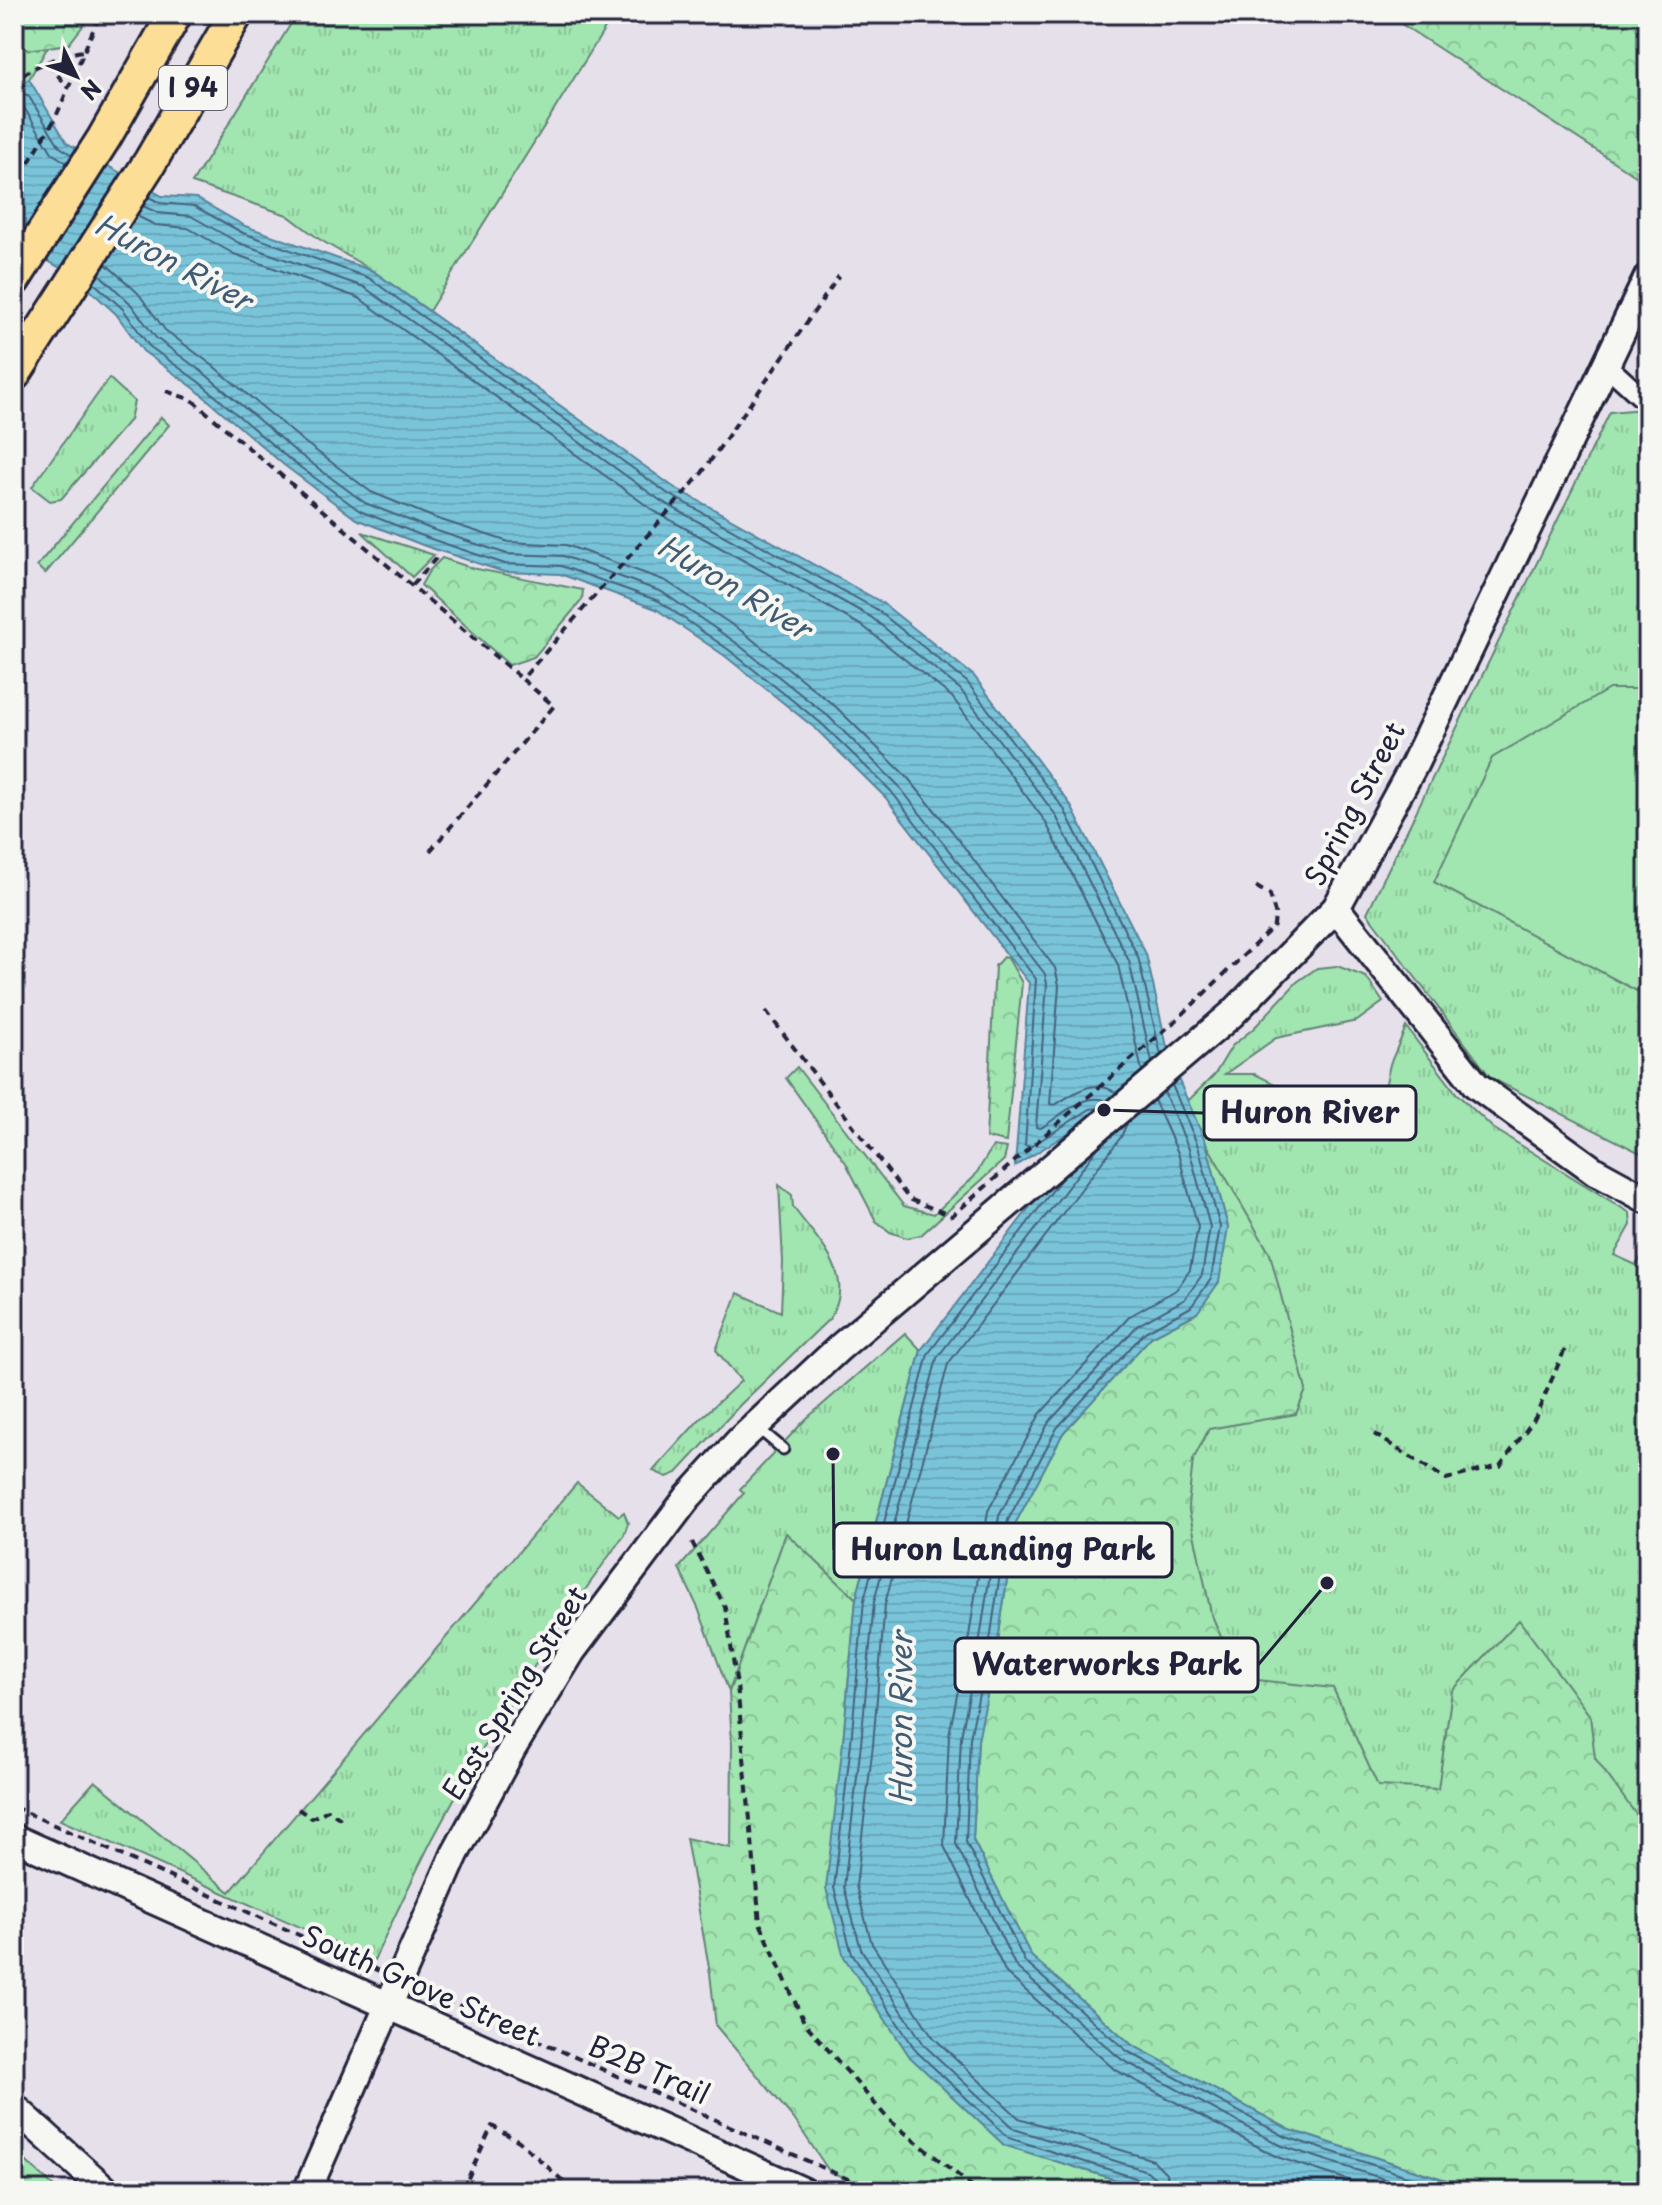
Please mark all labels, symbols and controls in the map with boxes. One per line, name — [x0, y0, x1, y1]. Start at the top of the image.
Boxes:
north arrow — [36, 36, 116, 116]
road number: I 94 — [159, 66, 227, 110]
text: N — [74, 73, 110, 108]
water label: Huron River — [88, 201, 264, 323]
water label: Huron River — [650, 522, 824, 652]
street label: Spring Street — [1292, 714, 1415, 893]
callout: Huron River — [1204, 1086, 1416, 1140]
text: Huron River — [1220, 1088, 1400, 1133]
callout: Huron Landing Park — [834, 1523, 1172, 1577]
text: Huron Landing Park — [851, 1525, 1156, 1570]
street label: East Spring Street — [431, 1577, 597, 1808]
water label: Huron River — [877, 1628, 922, 1804]
callout: Waterworks Park — [955, 1638, 1258, 1692]
text: Waterworks Park — [972, 1640, 1242, 1685]
street label: South Grove Street — [296, 1913, 547, 2056]
street label: B2B Trail — [582, 2023, 717, 2114]

